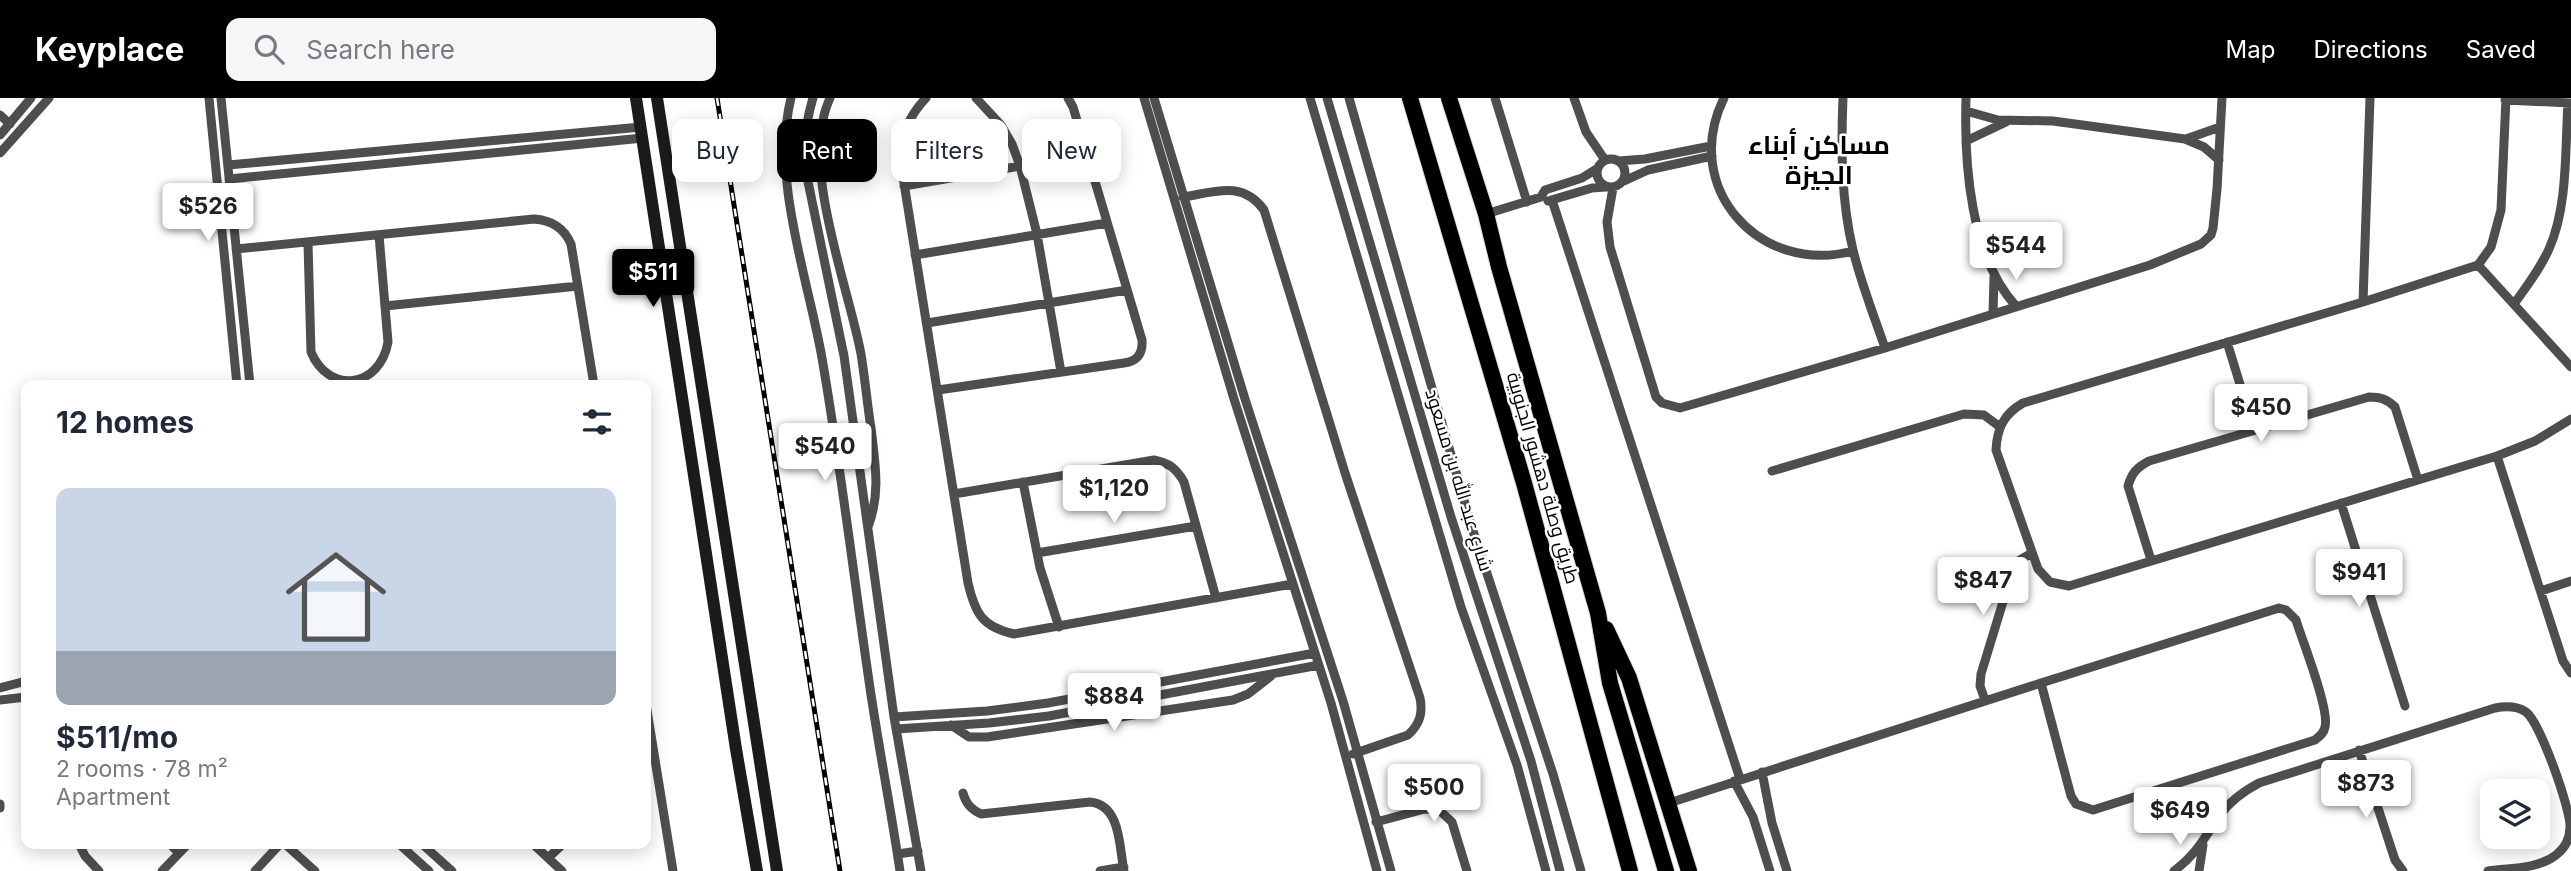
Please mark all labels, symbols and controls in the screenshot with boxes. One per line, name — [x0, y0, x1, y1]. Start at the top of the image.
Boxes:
search box — [226, 18, 716, 81]
text: Keyplace — [35, 29, 184, 69]
icon: search — [250, 30, 288, 68]
text: Search here — [306, 34, 455, 65]
text: Map — [2226, 35, 2275, 64]
text: Directions — [2313, 35, 2428, 64]
text: Saved — [2466, 35, 2536, 64]
chip: Buy — [672, 119, 763, 182]
chip: Rent — [777, 119, 877, 182]
chip: Filters — [891, 119, 1008, 182]
chip: New — [1022, 119, 1121, 182]
district label: مساكن أبناء الجيزة — [1748, 128, 1890, 190]
pin: $526 — [167, 184, 249, 243]
text: $526 — [178, 192, 238, 220]
pin: $544 — [1975, 222, 2057, 282]
text: $544 — [1986, 231, 2046, 259]
pin: $511 — [612, 250, 694, 309]
text: $511 — [628, 258, 678, 286]
street label: طريق وصلة دهشور الجنوبية — [1501, 370, 1584, 587]
pin: $450 — [2220, 384, 2302, 444]
street label: شارع عبد الله بن مسعود — [1418, 386, 1499, 575]
text: $450 — [2231, 393, 2291, 421]
icon: filters — [578, 403, 616, 441]
text: 12 homes — [56, 404, 194, 440]
pin: $540 — [784, 424, 866, 483]
text: $540 — [795, 432, 855, 460]
pin: $1,120 — [1057, 466, 1171, 525]
text: $1,120 — [1079, 474, 1149, 502]
icon: home — [273, 534, 399, 660]
pin: $941 — [2318, 550, 2400, 609]
pin: $847 — [1942, 558, 2024, 617]
text: $941 — [2332, 558, 2386, 586]
text: $847 — [1954, 566, 2012, 594]
pin: $884 — [1073, 674, 1155, 733]
text: $884 — [1084, 682, 1144, 710]
text: $511/mo — [56, 719, 178, 755]
text: 2 rooms · 78 m² — [56, 755, 228, 783]
pin: $873 — [2325, 760, 2407, 820]
pin: $500 — [1393, 764, 1475, 824]
text: $873 — [2337, 769, 2395, 797]
text: $500 — [1404, 773, 1464, 801]
map controls — [2480, 779, 2550, 849]
button: layers — [2480, 779, 2550, 849]
text: Apartment — [56, 783, 170, 811]
pin: $649 — [2139, 788, 2221, 847]
text: $649 — [2150, 796, 2210, 824]

